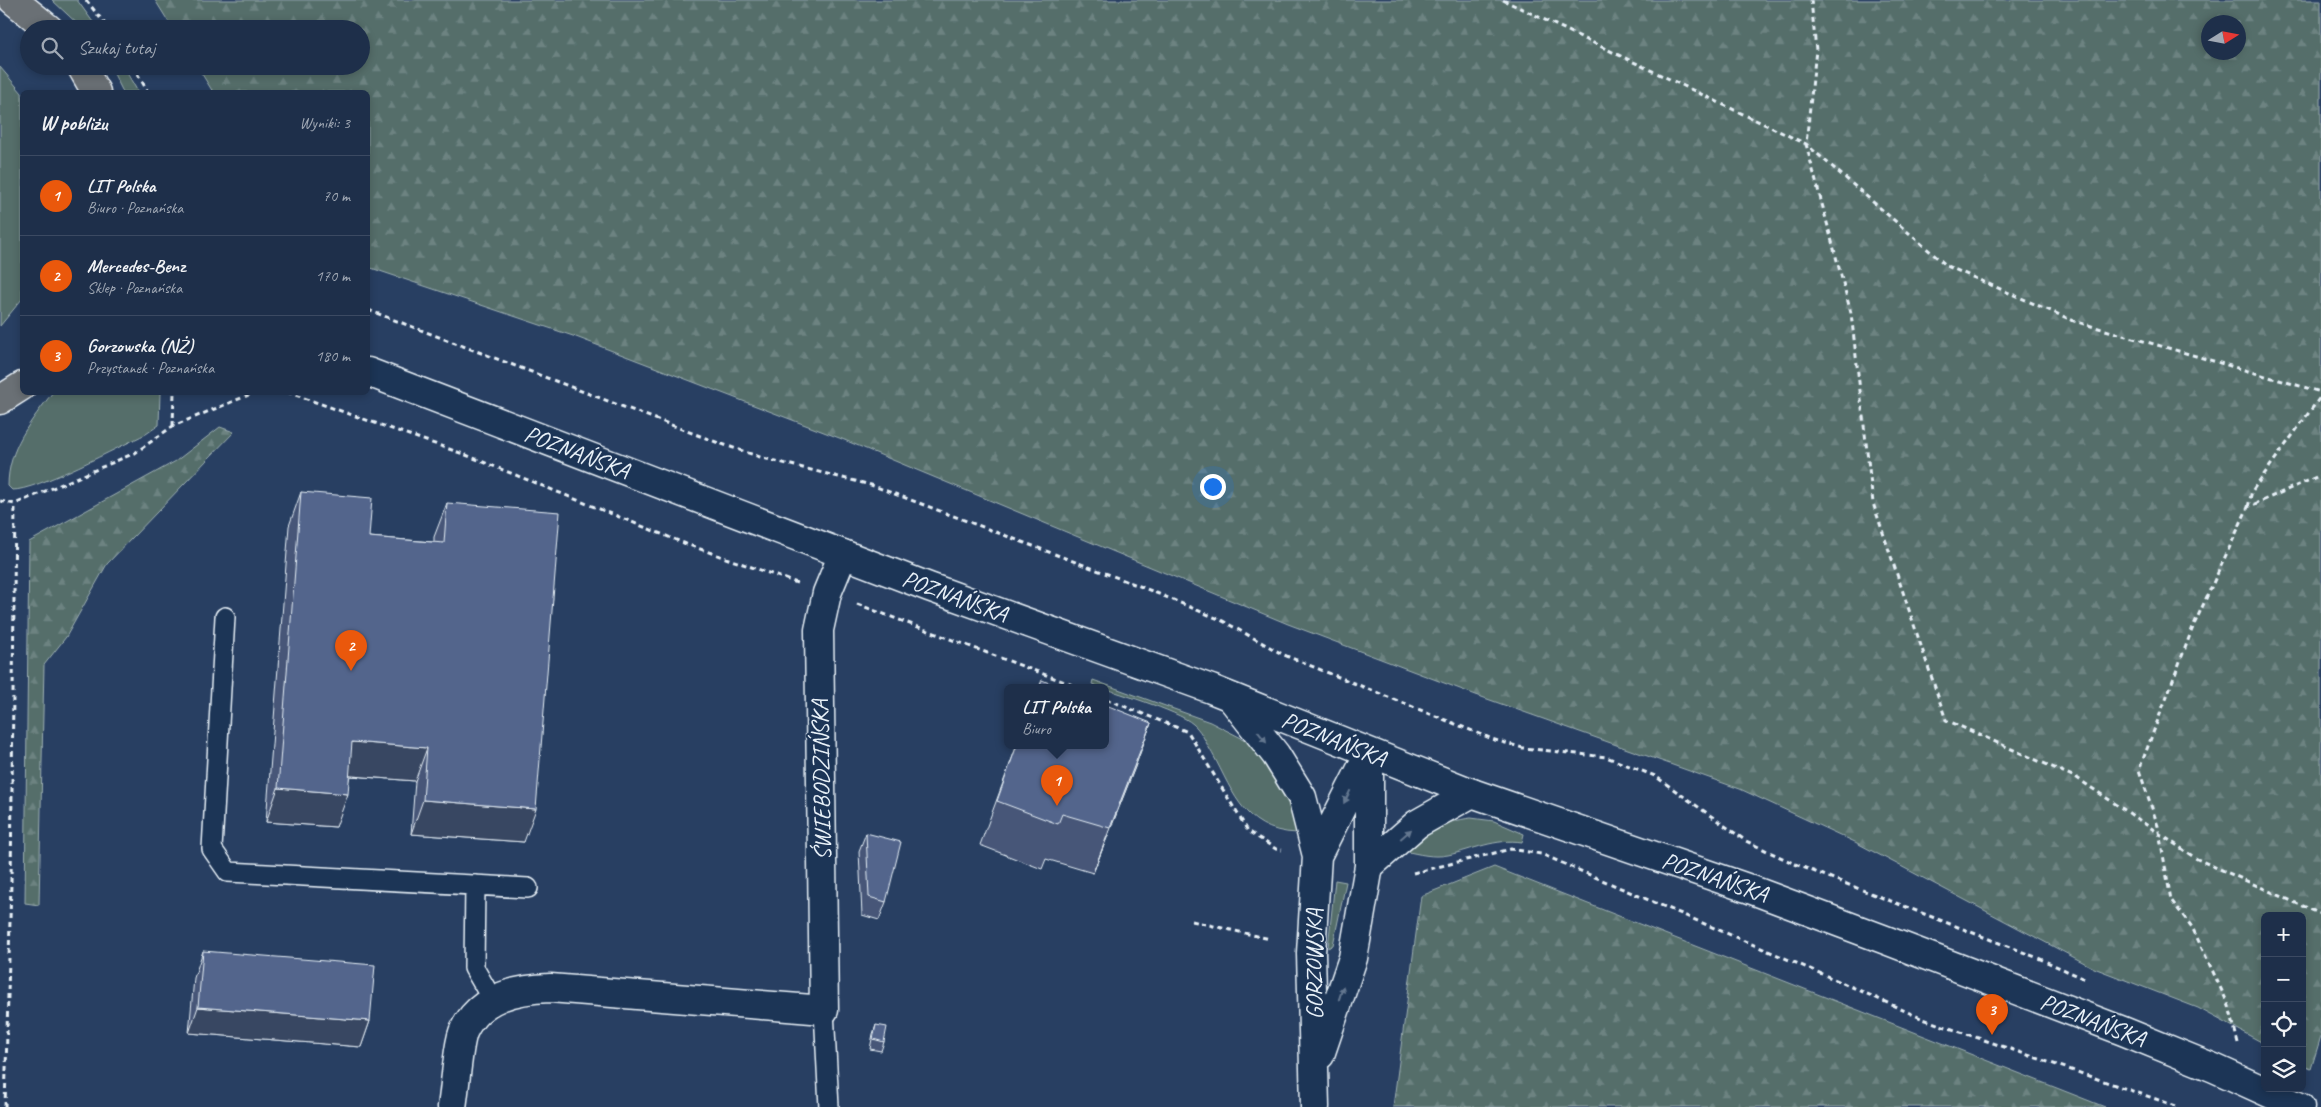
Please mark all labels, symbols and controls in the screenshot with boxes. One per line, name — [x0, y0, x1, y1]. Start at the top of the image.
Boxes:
north arrow — [2201, 15, 2246, 60]
search box — [20, 20, 370, 75]
icon: search — [38, 34, 66, 62]
text: Szukaj tutaj — [78, 36, 155, 60]
text: W pobliżu — [40, 110, 107, 136]
text: Wyniki: 3 — [299, 113, 350, 133]
text: LIT Polska — [87, 174, 156, 198]
text: 1 — [52, 186, 60, 206]
text: 70 m — [323, 186, 350, 206]
text: Biuro · Poznańska — [87, 198, 183, 218]
text: Mercedes-Benz — [87, 254, 185, 278]
text: 2 — [52, 266, 60, 286]
text: 170 m — [316, 266, 350, 286]
text: Sklep · Poznańska — [87, 278, 182, 298]
text: Gorzowska (NŻ) — [87, 334, 193, 358]
text: 3 — [52, 346, 60, 366]
text: 180 m — [316, 346, 350, 366]
text: Przystanek · Poznańska — [87, 358, 214, 378]
street label: POZNAŃSKA — [520, 418, 635, 486]
your location — [1200, 474, 1226, 500]
street label: POZNAŃSKA — [898, 563, 1013, 629]
pin: 2 — [335, 630, 367, 671]
popup — [1004, 684, 1109, 749]
text: LIT Polska — [1022, 695, 1091, 719]
street label: ŚWIEBODZIŃSKA — [805, 698, 837, 861]
street label: POZNAŃSKA — [1277, 705, 1391, 774]
text: Biuro — [1022, 719, 1051, 739]
one-way arrow — [1257, 730, 1268, 743]
pin: 1 — [1041, 765, 1073, 806]
one-way arrow — [1343, 790, 1351, 804]
one-way arrow — [1399, 828, 1411, 840]
street label: POZNAŃSKA — [1658, 845, 1773, 909]
street label: GORZOWSKA — [1299, 907, 1329, 1020]
map controls — [2261, 912, 2306, 1092]
button: + — [2261, 912, 2306, 957]
button: − — [2261, 957, 2306, 1002]
one-way arrow — [1338, 986, 1345, 1001]
street label: POZNAŃSKA — [2036, 986, 2151, 1054]
pin: 3 — [1976, 994, 2008, 1035]
button: locate — [2261, 1002, 2306, 1047]
button: layers — [2261, 1047, 2306, 1092]

